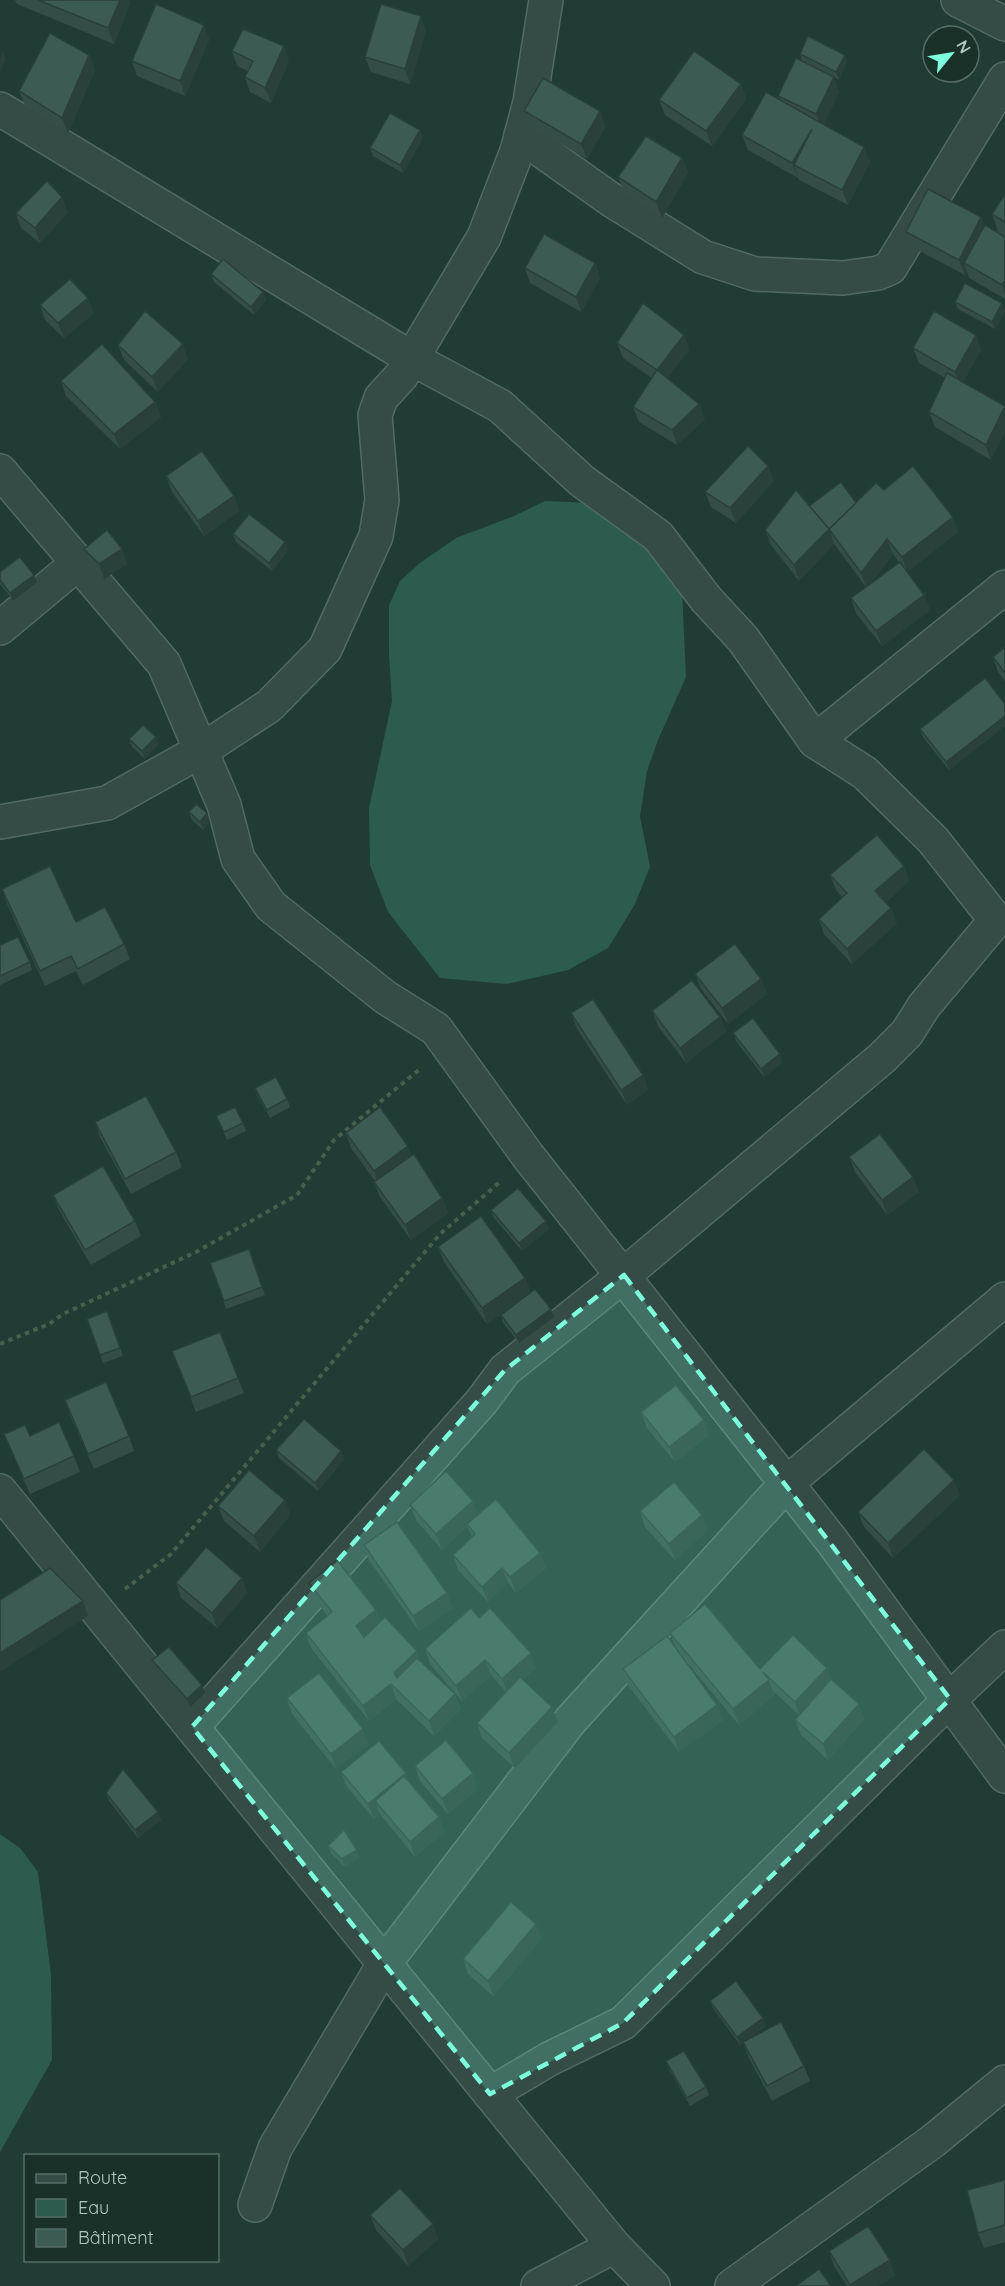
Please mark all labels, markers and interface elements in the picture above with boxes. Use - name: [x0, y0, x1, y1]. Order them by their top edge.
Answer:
- north arrow: [921, 24, 981, 84]
- text: N: [952, 36, 976, 57]
- legend: [24, 2154, 219, 2262]
- text: Route: [78, 2166, 127, 2189]
- text: Eau: [78, 2196, 109, 2219]
- text: Bâtiment: [78, 2226, 154, 2249]

